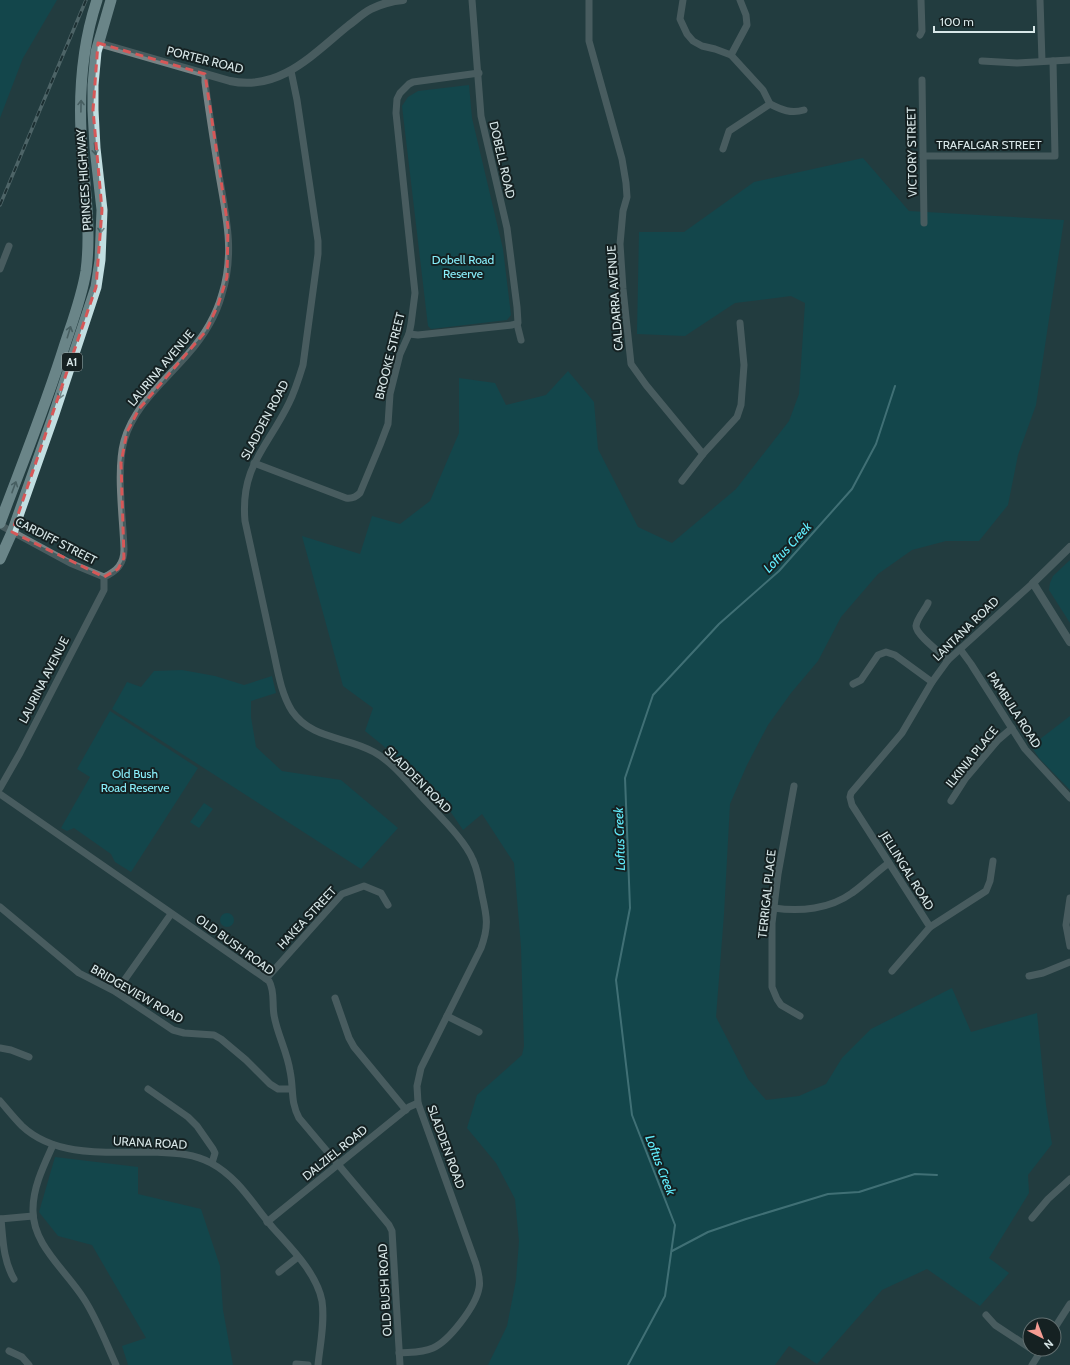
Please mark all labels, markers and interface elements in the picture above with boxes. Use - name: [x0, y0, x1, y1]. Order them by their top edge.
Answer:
- scale bar: [934, 8, 1034, 34]
- text: 100 m: [940, 14, 974, 29]
- street label: PORTER ROAD: [165, 43, 245, 76]
- one-way arrow: [77, 100, 85, 113]
- street label: VICTORY STREET: [903, 106, 920, 197]
- street label: DOBELL ROAD: [486, 120, 519, 200]
- street label: PRINCES HIGHWAY: [72, 129, 95, 231]
- street label: TRAFALGAR STREET: [936, 137, 1042, 152]
- one-way arrow: [92, 142, 99, 155]
- one-way arrow: [97, 220, 105, 233]
- street label: CALDARRA AVENUE: [603, 244, 626, 351]
- park label: Dobell Road Reserve: [432, 252, 494, 281]
- street label: BROOKE STREET: [371, 310, 408, 401]
- one-way arrow: [66, 325, 73, 338]
- street label: LAURINA AVENUE: [124, 326, 197, 409]
- road number: A1: [62, 353, 82, 371]
- street label: SLADDEN ROAD: [237, 377, 292, 462]
- one-way arrow: [57, 386, 65, 398]
- one-way arrow: [10, 481, 18, 493]
- street label: CARDIFF STREET: [13, 514, 100, 568]
- water label: Loftus Creek: [760, 518, 815, 576]
- street label: LANTANA ROAD: [930, 593, 1002, 664]
- street label: LAURINA AVENUE: [15, 634, 72, 726]
- street label: PAMBULA ROAD: [984, 669, 1045, 751]
- street label: ILKINIA PLACE: [942, 723, 1001, 790]
- street label: SLADDEN ROAD: [382, 743, 455, 816]
- park label: Old Bush Road Reserve: [101, 766, 169, 795]
- water label: Loftus Creek: [610, 807, 628, 871]
- street label: JELLINGAL ROAD: [877, 828, 938, 913]
- street label: TERRIGAL PLACE: [754, 849, 779, 939]
- street label: HAKEA STREET: [274, 883, 340, 952]
- street label: OLD BUSH ROAD: [193, 911, 278, 978]
- street label: BRIDGEVIEW ROAD: [88, 961, 186, 1026]
- street label: SLADDEN ROAD: [424, 1103, 469, 1191]
- street label: DALZIEL ROAD: [299, 1122, 370, 1183]
- street label: URANA ROAD: [113, 1133, 188, 1152]
- water label: Loftus Creek: [642, 1133, 680, 1198]
- street label: OLD BUSH ROAD: [375, 1243, 394, 1337]
- north arrow: [1022, 1317, 1062, 1357]
- text: N: [1041, 1337, 1056, 1352]

